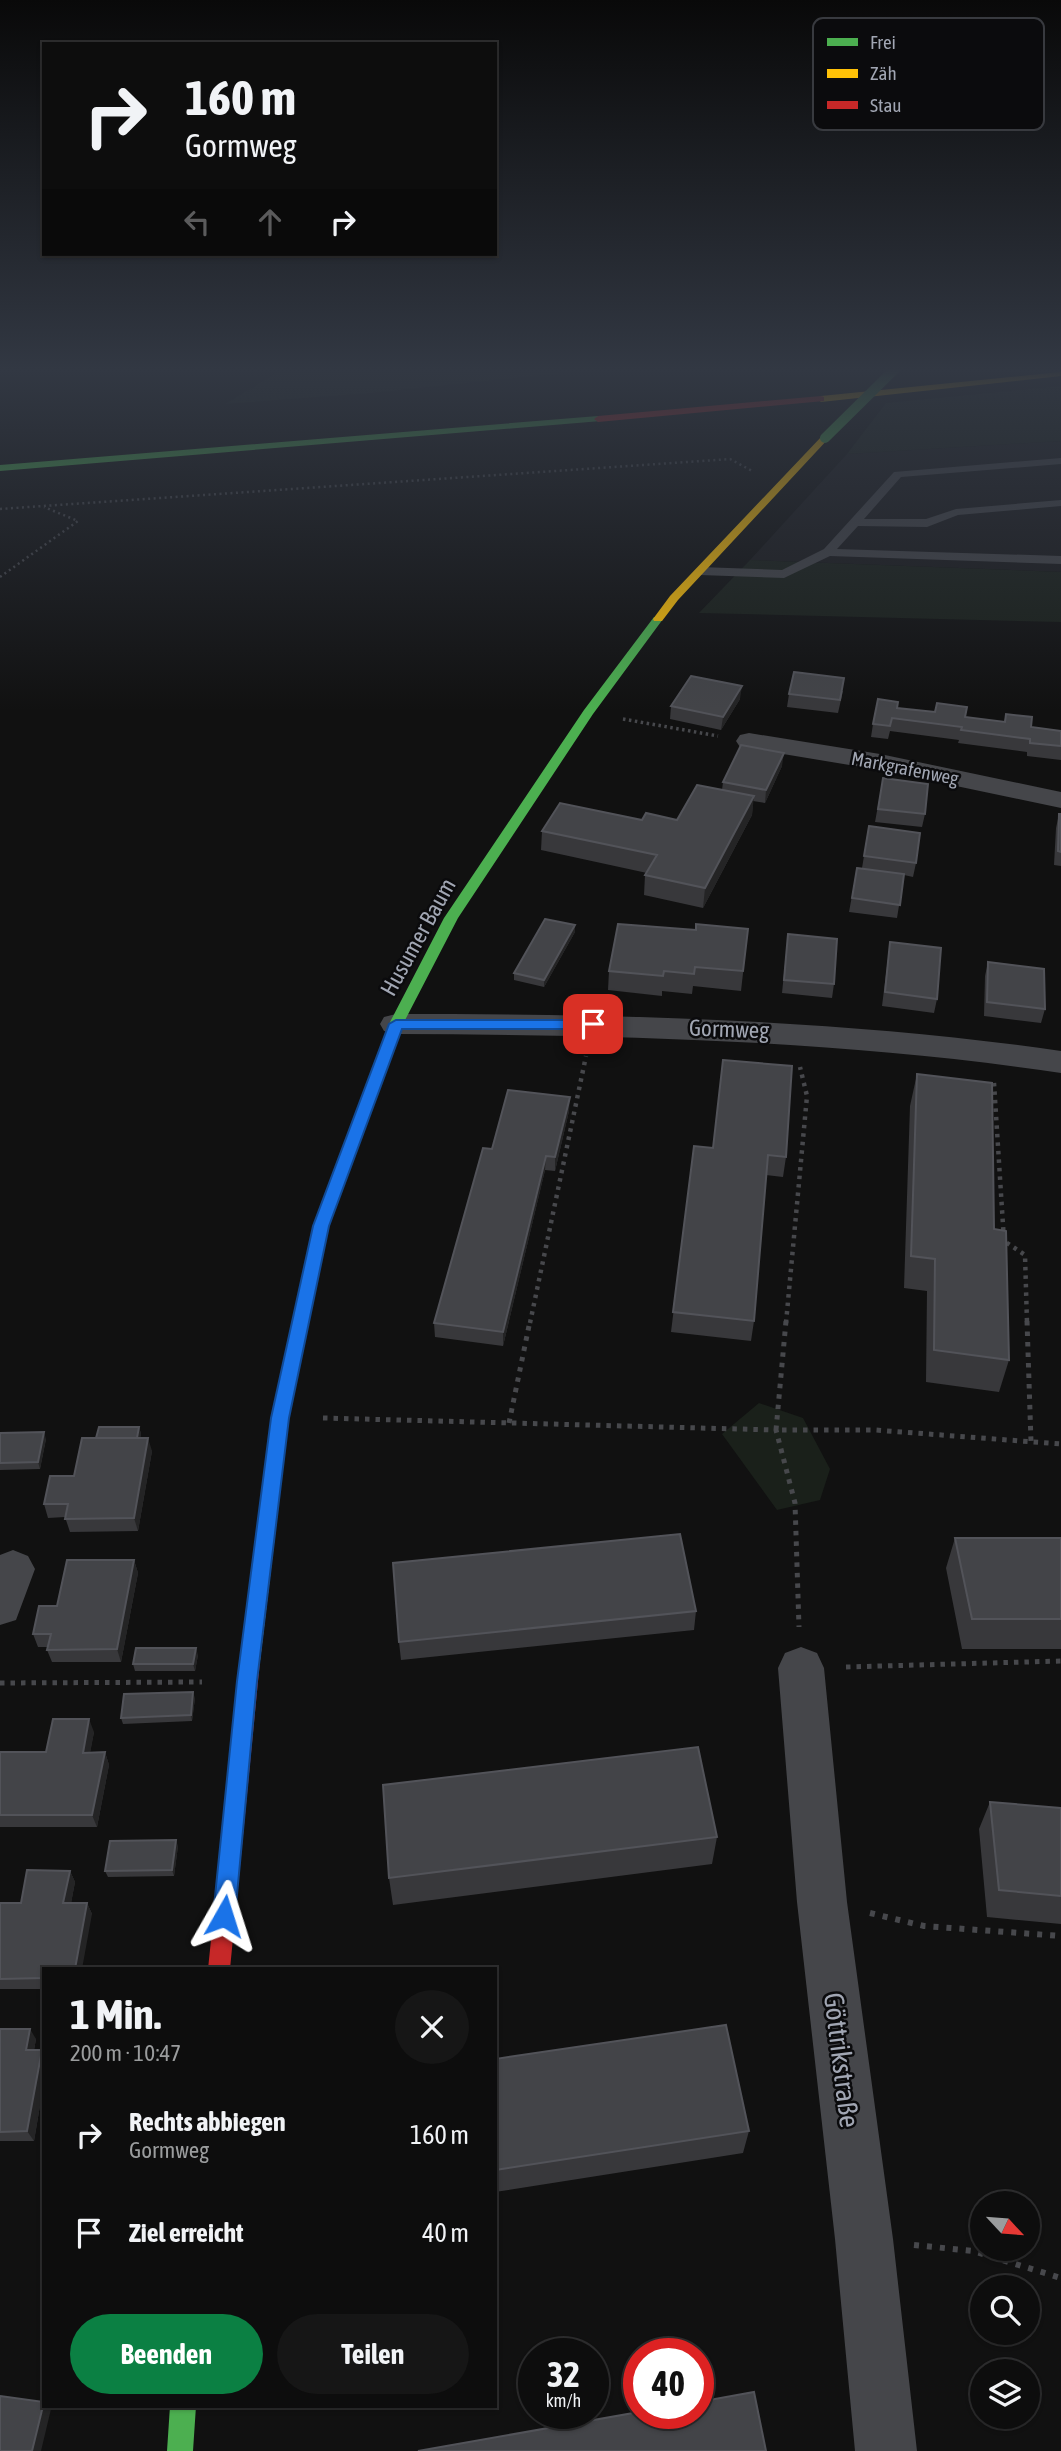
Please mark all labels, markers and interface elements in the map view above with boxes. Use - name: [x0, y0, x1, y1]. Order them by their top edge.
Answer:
- legend: [813, 18, 1044, 130]
- text: Frei: [870, 31, 896, 53]
- text: Zäh: [870, 62, 897, 84]
- text: 160 m: [185, 69, 296, 125]
- icon: right: [70, 70, 161, 161]
- text: Stau: [870, 94, 901, 116]
- text: Gormweg: [185, 127, 297, 164]
- icon: left: [178, 203, 216, 241]
- icon: ahead: [251, 203, 289, 241]
- icon: right: [324, 203, 362, 241]
- street label: Markgrafenweg: [850, 747, 961, 789]
- street label: Husumer Baum: [375, 874, 461, 1000]
- pin: [563, 994, 623, 1054]
- icon: arrive: [574, 1005, 612, 1043]
- street label: Gormweg: [688, 1015, 770, 1043]
- position arrow: [187, 1879, 261, 1953]
- text: 1 Min.: [70, 1990, 161, 2038]
- button: close: [395, 1990, 469, 2064]
- street label: Göttrikstraße: [818, 1991, 866, 2129]
- text: 200 m · 10:47: [70, 2040, 181, 2066]
- text: Rechts abbiegen: [129, 2107, 286, 2137]
- icon: right: [70, 2116, 108, 2154]
- text: 160 m: [410, 2120, 469, 2150]
- text: Gormweg: [129, 2137, 209, 2163]
- north arrow: [970, 2191, 1040, 2261]
- map controls: [970, 2191, 1040, 2429]
- icon: arrive: [70, 2214, 108, 2252]
- text: Ziel erreicht: [129, 2218, 244, 2248]
- text: 40 m: [422, 2218, 469, 2248]
- button: search: [970, 2275, 1040, 2345]
- button: Beenden: [70, 2314, 263, 2394]
- button: Teilen: [277, 2314, 469, 2394]
- speed limit sign: 40: [623, 2338, 714, 2429]
- text: 32: [547, 2354, 580, 2394]
- button: layers: [970, 2359, 1040, 2429]
- text: km/h: [546, 2390, 581, 2411]

